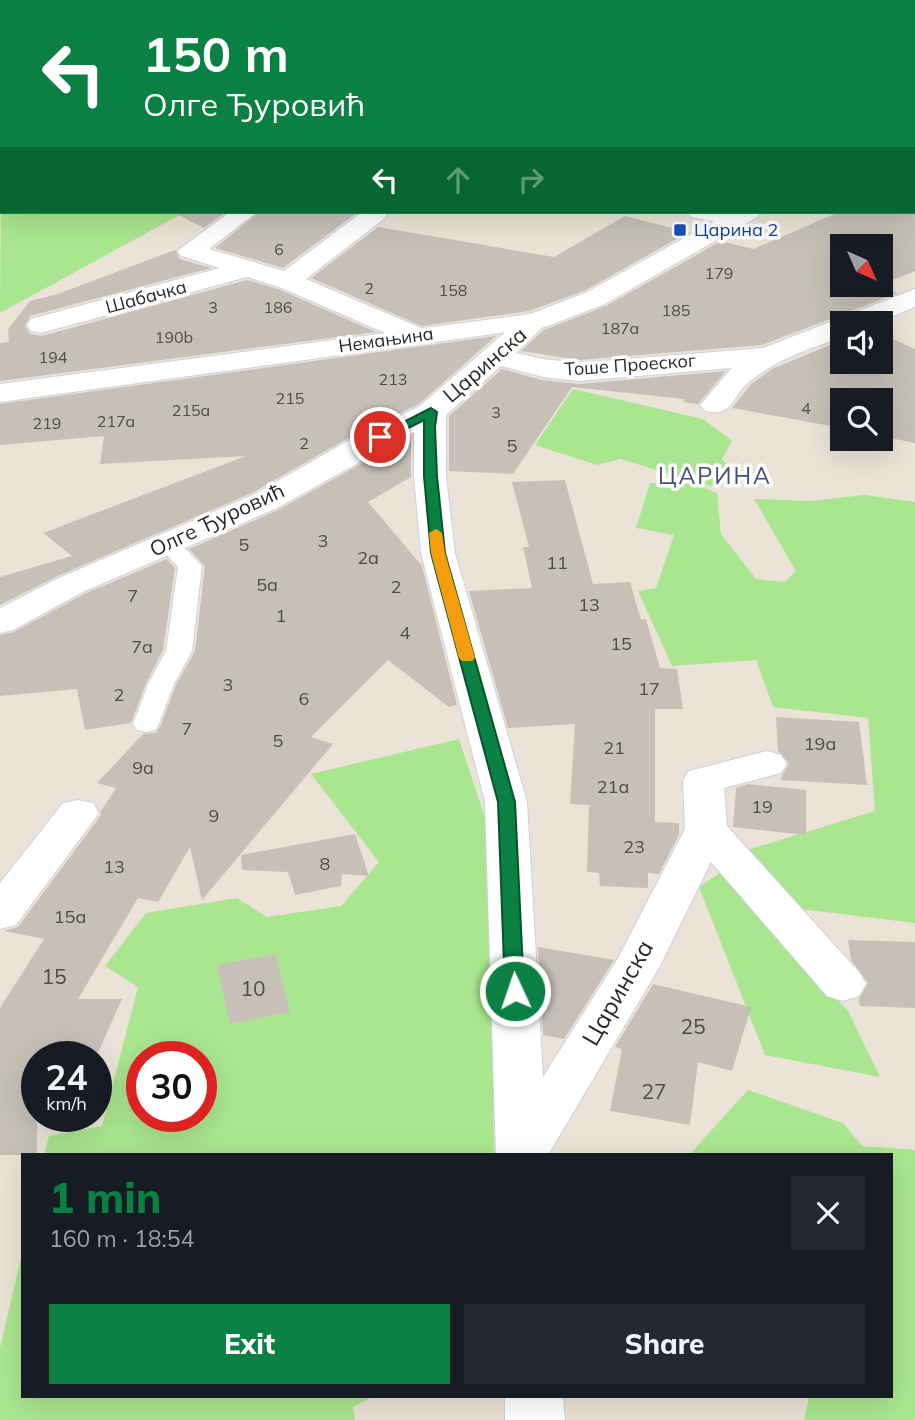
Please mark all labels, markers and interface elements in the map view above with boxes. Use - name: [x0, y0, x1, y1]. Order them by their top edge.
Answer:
- text: 150 m: [143, 23, 289, 84]
- icon: left: [28, 28, 119, 119]
- text: Олге Ђуровић: [143, 84, 365, 124]
- icon: left: [366, 161, 404, 199]
- icon: ahead: [439, 161, 477, 199]
- icon: right: [512, 161, 550, 199]
- place label: Царина 2: [694, 218, 778, 241]
- marker: Царина 2: [672, 222, 688, 238]
- north arrow: [830, 234, 892, 298]
- map controls: [830, 234, 893, 451]
- house number: 6: [274, 239, 284, 259]
- house number: 179: [705, 263, 733, 283]
- street label: Шабачка: [103, 275, 189, 318]
- house number: 2: [364, 278, 374, 298]
- house number: 158: [439, 280, 467, 300]
- house number: 3: [208, 297, 218, 317]
- house number: 186: [264, 297, 292, 317]
- house number: 185: [662, 300, 690, 320]
- button: sound: [830, 311, 893, 374]
- house number: 187a: [601, 318, 639, 338]
- street label: Немањина: [337, 321, 435, 358]
- street label: Царинска: [437, 321, 531, 408]
- house number: 190b: [155, 327, 193, 347]
- house number: 194: [39, 347, 68, 367]
- street label: Тоше Проеског: [563, 348, 696, 381]
- house number: 213: [379, 369, 407, 389]
- house number: 215: [276, 388, 304, 408]
- button: search: [830, 388, 893, 451]
- house number: 4: [801, 398, 811, 418]
- house number: 215a: [172, 400, 210, 420]
- house number: 3: [491, 402, 501, 422]
- pin: [350, 407, 410, 467]
- house number: 217a: [97, 411, 135, 431]
- house number: 219: [33, 413, 61, 433]
- icon: arrive: [361, 418, 399, 456]
- house number: 2: [299, 433, 309, 453]
- house number: 5: [507, 434, 518, 457]
- district label: ЦАРИНА: [658, 461, 772, 490]
- street label: Олге Ђуровић: [145, 476, 288, 562]
- house number: 3: [318, 529, 328, 552]
- house number: 5: [239, 533, 250, 556]
- house number: 2a: [357, 546, 379, 569]
- house number: 11: [546, 551, 568, 574]
- house number: 5a: [256, 573, 278, 596]
- house number: 2: [391, 575, 401, 598]
- house number: 7: [128, 584, 138, 607]
- house number: 13: [578, 593, 600, 616]
- house number: 1: [276, 604, 286, 627]
- house number: 4: [400, 621, 411, 644]
- house number: 15: [610, 632, 632, 655]
- house number: 7a: [131, 635, 153, 658]
- house number: 3: [223, 673, 233, 696]
- house number: 17: [638, 677, 660, 700]
- house number: 2: [114, 683, 124, 706]
- house number: 6: [299, 687, 309, 710]
- house number: 7: [182, 717, 192, 740]
- house number: 5: [273, 729, 284, 752]
- house number: 19a: [804, 732, 836, 755]
- house number: 21: [603, 736, 625, 759]
- house number: 9a: [132, 756, 154, 779]
- house number: 21a: [597, 775, 629, 798]
- house number: 19: [751, 795, 773, 818]
- house number: 9: [209, 804, 219, 827]
- house number: 23: [623, 835, 645, 858]
- house number: 8: [320, 852, 330, 875]
- house number: 13: [103, 855, 125, 878]
- house number: 15a: [54, 905, 86, 928]
- street label: Царинска: [575, 934, 659, 1051]
- position arrow: [478, 954, 552, 1028]
- house number: 15: [41, 963, 67, 989]
- house number: 10: [240, 975, 266, 1001]
- house number: 25: [680, 1013, 706, 1039]
- speed limit sign: 30: [126, 1041, 217, 1132]
- text: 24: [45, 1055, 88, 1099]
- house number: 27: [641, 1078, 667, 1104]
- text: km/h: [46, 1092, 87, 1115]
- text: 1 min: [49, 1171, 162, 1224]
- button: close: [791, 1176, 865, 1250]
- text: 160 m · 18:54: [49, 1224, 194, 1253]
- button: Exit: [49, 1304, 450, 1384]
- button: Share: [464, 1304, 865, 1384]

